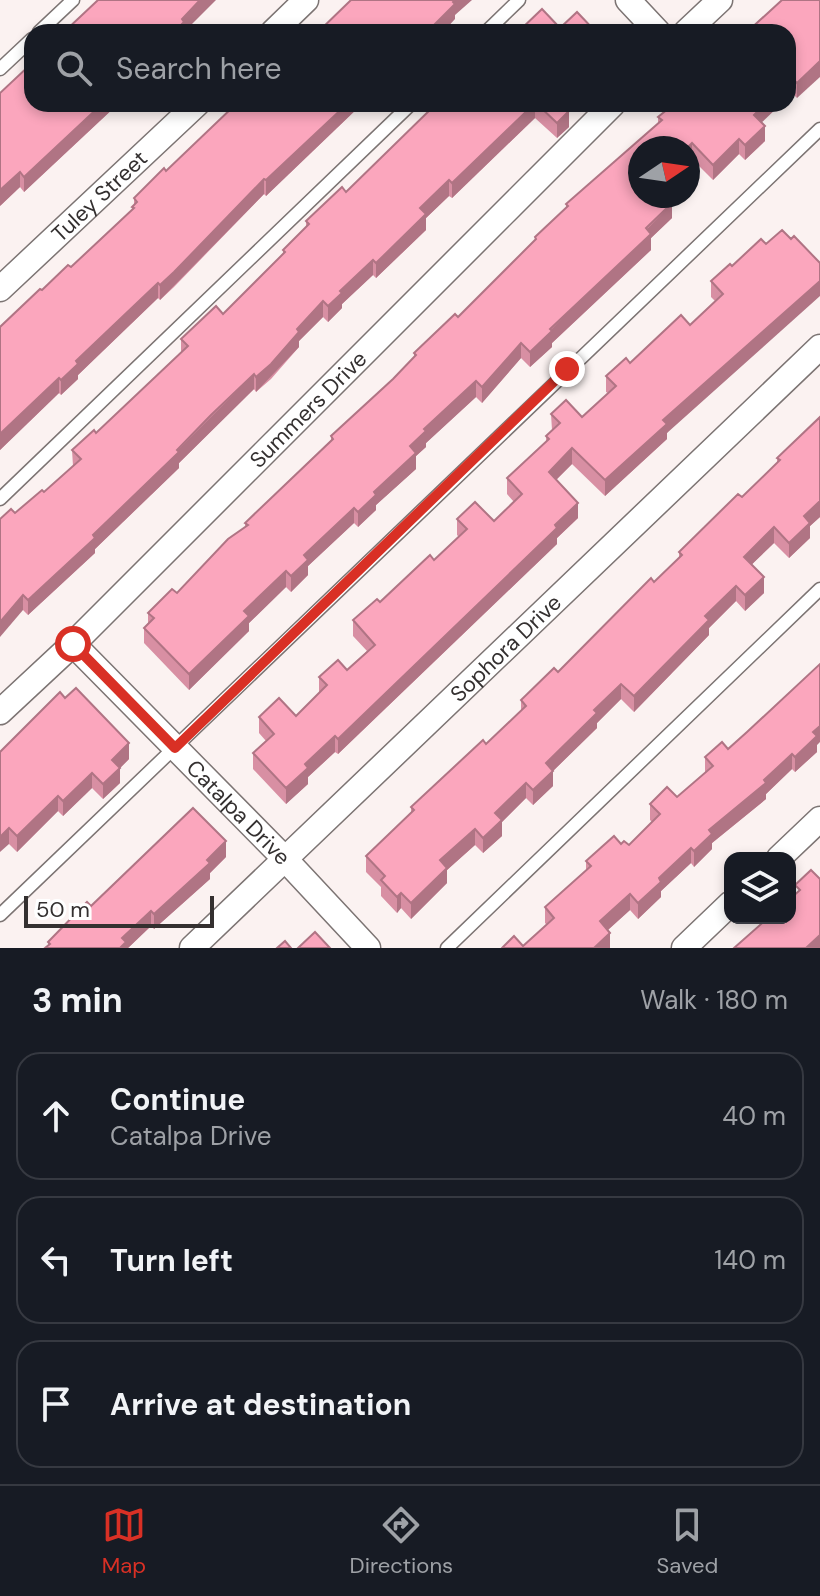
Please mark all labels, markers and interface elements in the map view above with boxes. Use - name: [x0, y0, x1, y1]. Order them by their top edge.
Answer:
- search box: [24, 24, 796, 112]
- icon: search: [52, 46, 96, 90]
- text: Search here: [116, 49, 282, 88]
- north arrow: [628, 136, 700, 208]
- street label: Tuley Street: [45, 144, 154, 248]
- street label: Summers Drive: [243, 345, 373, 474]
- route end: [549, 351, 585, 387]
- street label: Sophora Drive: [444, 588, 568, 708]
- route start: [55, 626, 91, 662]
- street label: Catalpa Drive: [180, 754, 297, 871]
- map controls: [724, 852, 796, 924]
- button: layers: [724, 852, 796, 924]
- scale bar: [24, 892, 214, 928]
- text: 50 m: [36, 895, 90, 924]
- text: 3 min: [32, 978, 123, 1023]
- text: Walk · 180 m: [640, 983, 788, 1017]
- text: Continue: [110, 1080, 245, 1119]
- icon: ahead: [34, 1094, 78, 1138]
- text: 40 m: [722, 1099, 786, 1133]
- text: Catalpa Drive: [110, 1119, 271, 1153]
- icon: left: [34, 1238, 78, 1282]
- text: Turn left: [110, 1241, 233, 1280]
- text: 140 m: [714, 1243, 786, 1277]
- icon: arrive: [34, 1382, 78, 1426]
- text: Arrive at destination: [110, 1385, 411, 1424]
- tab: Map: [102, 1503, 146, 1580]
- tab: Directions: [350, 1503, 453, 1580]
- tab: Saved: [657, 1503, 718, 1580]

